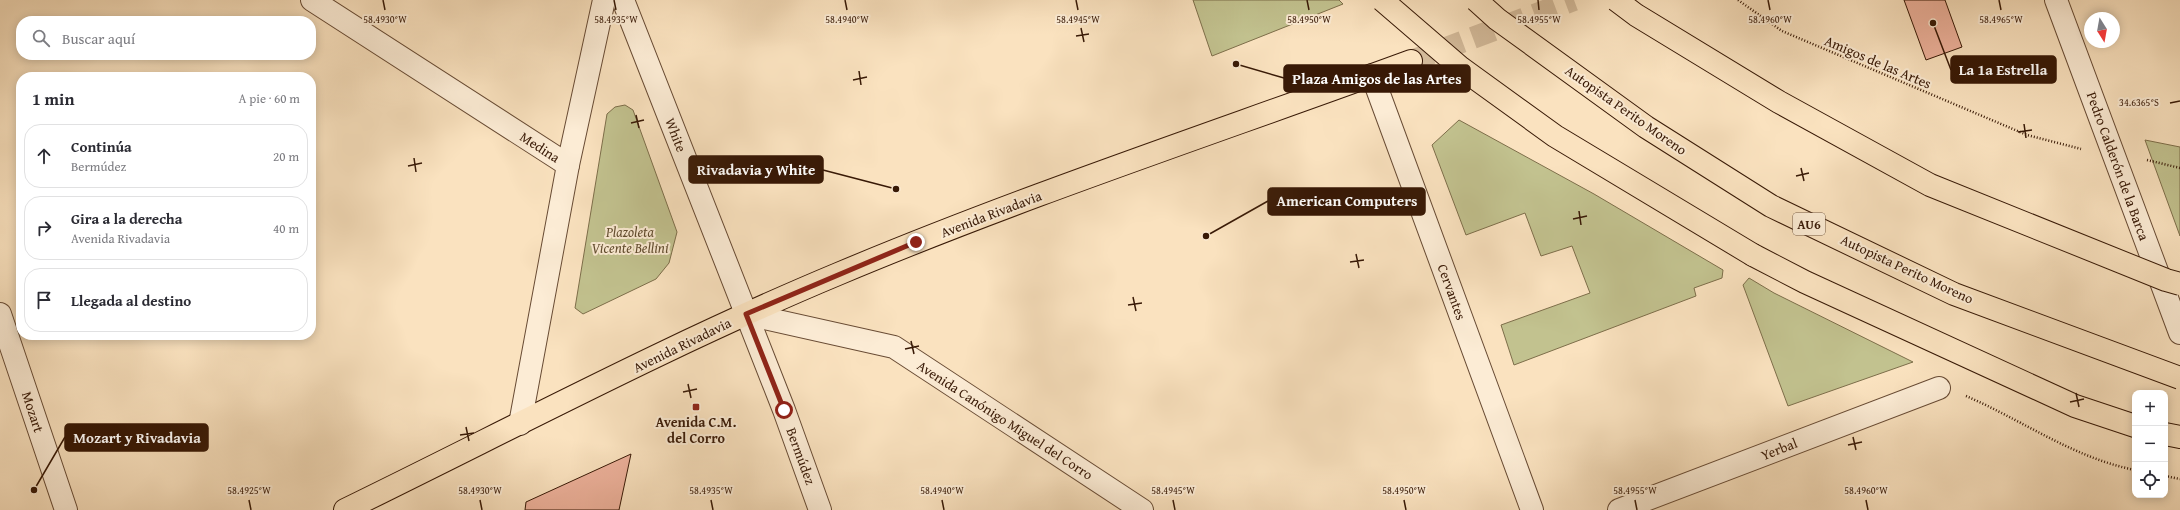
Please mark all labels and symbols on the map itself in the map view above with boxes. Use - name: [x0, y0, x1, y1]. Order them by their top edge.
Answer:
- text: 58.4930°W: [363, 12, 407, 27]
- text: 58.4935°W: [594, 12, 638, 27]
- text: 58.4940°W: [825, 12, 869, 27]
- text: 58.4945°W: [1056, 12, 1100, 27]
- text: 58.4950°W: [1287, 12, 1331, 27]
- text: 58.4955°W: [1517, 12, 1561, 27]
- text: 58.4960°W: [1748, 12, 1792, 27]
- text: 58.4965°W: [1979, 12, 2023, 27]
- north arrow: [2084, 12, 2120, 48]
- street label: Amigos de las Artes: [1822, 30, 1934, 94]
- callout: La 1a Estrella: [1951, 56, 2056, 83]
- text: La 1a Estrella: [1959, 59, 2048, 80]
- street label: Autopista Perito Moreno: [1561, 60, 1691, 160]
- callout: Plaza Amigos de las Artes: [1284, 65, 1470, 92]
- text: Plaza Amigos de las Artes: [1292, 68, 1462, 89]
- street label: Pedro Calderón de la Barca: [2082, 89, 2154, 244]
- text: 34.6365°S: [2119, 95, 2159, 110]
- street label: White: [660, 115, 692, 155]
- street label: Medina: [516, 127, 564, 168]
- callout: Rivadavia y White: [689, 156, 823, 183]
- text: Rivadavia y White: [697, 159, 815, 180]
- street label: Avenida Rivadavia: [938, 185, 1045, 242]
- callout: American Computers: [1268, 188, 1425, 215]
- text: American Computers: [1277, 190, 1417, 211]
- road number: AU6: [1793, 213, 1825, 235]
- park label: Plazoleta Vicente Bellini: [591, 222, 669, 258]
- street label: Autopista Perito Moreno: [1837, 229, 1977, 309]
- route end: [907, 233, 925, 251]
- street label: Cervantes: [1433, 261, 1471, 323]
- street label: Avenida Rivadavia: [630, 312, 735, 377]
- street label: Avenida Canónigo Miguel del Corro: [913, 356, 1097, 484]
- street label: Mozart: [17, 389, 49, 435]
- route start: [775, 401, 793, 419]
- marker: Avenida C.M. del Corro: [691, 402, 701, 412]
- place label: Avenida C.M. del Corro: [656, 412, 736, 448]
- callout: Mozart y Rivadavia: [65, 424, 208, 451]
- street label: Bermúdez: [781, 425, 821, 487]
- text: Mozart y Rivadavia: [73, 427, 201, 448]
- street label: Yerbal: [1758, 433, 1800, 465]
- text: 58.4925°W: [227, 483, 271, 498]
- text: 58.4930°W: [458, 483, 502, 498]
- text: 58.4935°W: [689, 483, 733, 498]
- text: 58.4940°W: [920, 483, 964, 498]
- text: 58.4945°W: [1151, 483, 1195, 498]
- text: 58.4950°W: [1382, 483, 1426, 498]
- text: 58.4955°W: [1613, 483, 1657, 498]
- text: 58.4960°W: [1844, 483, 1888, 498]

